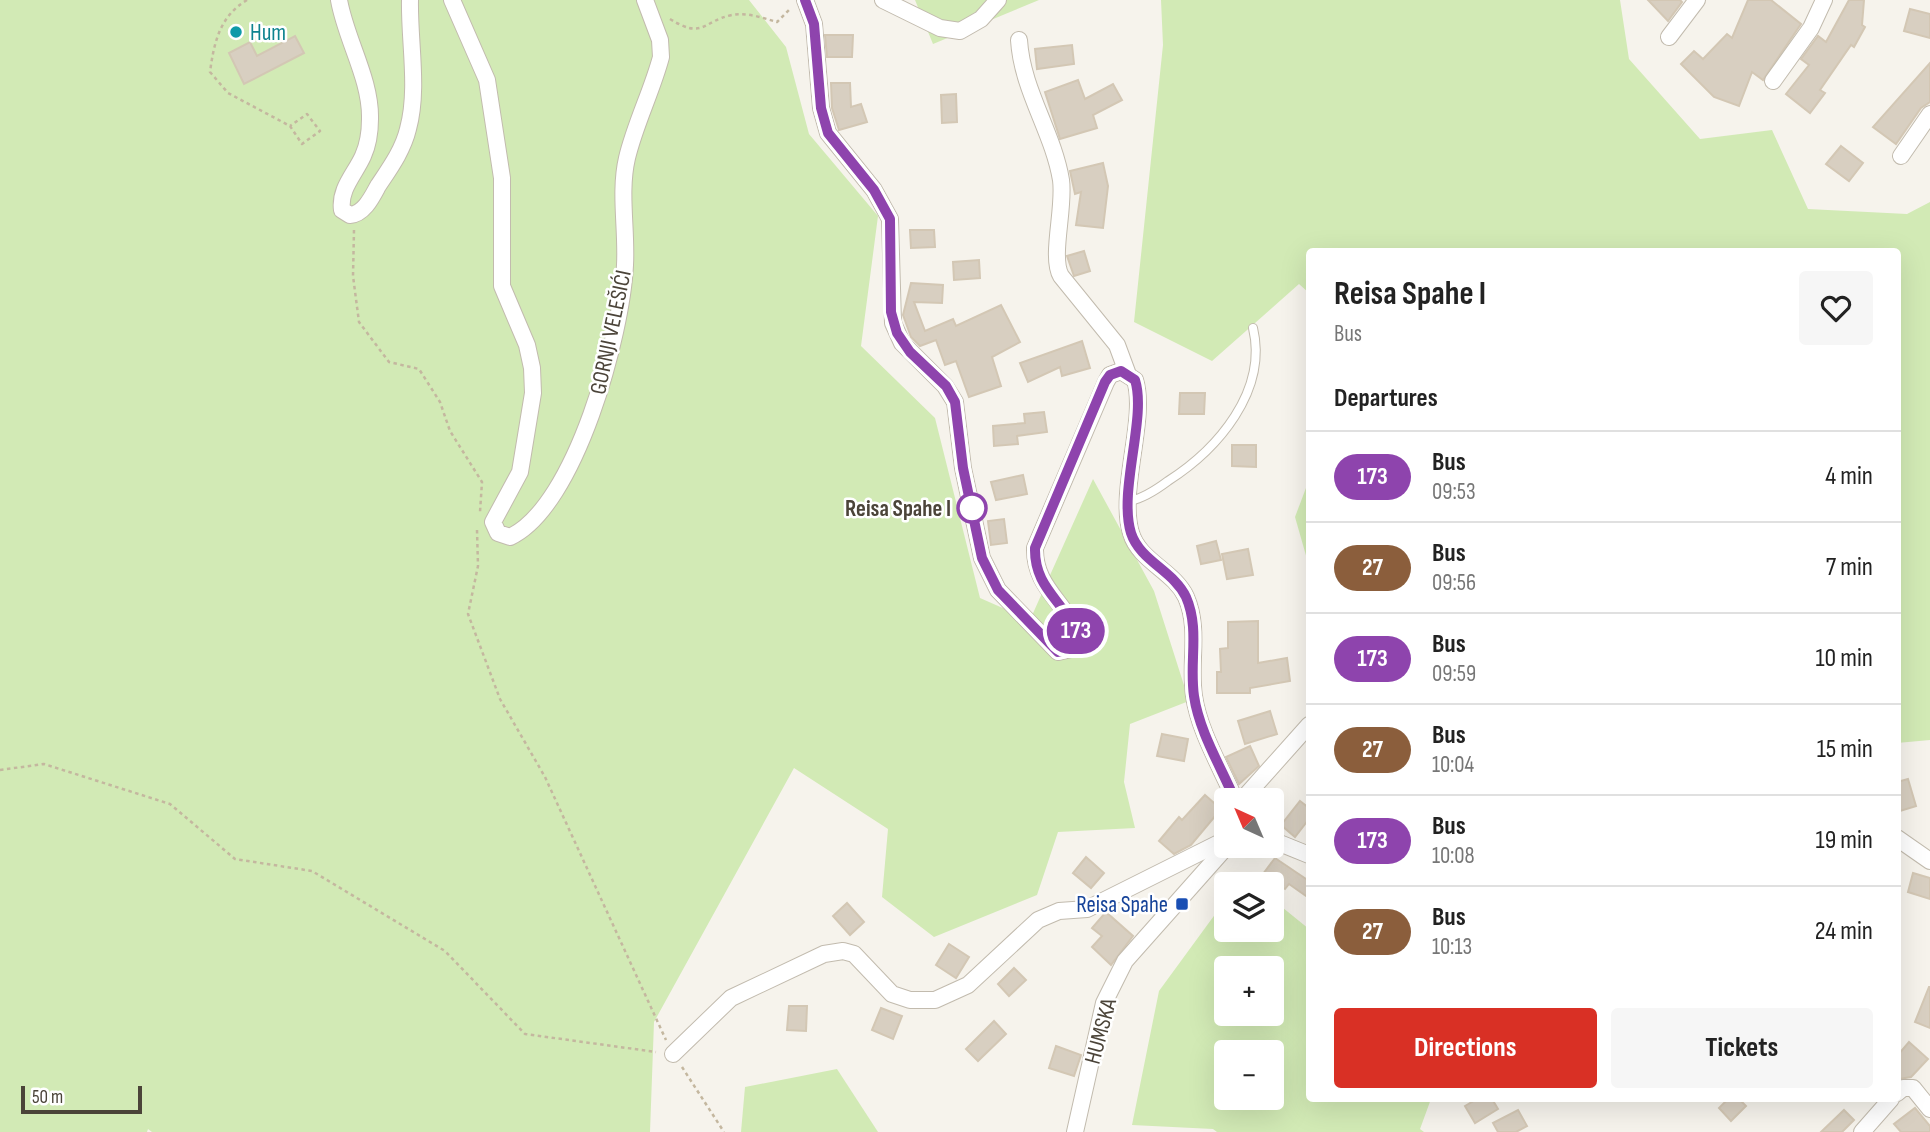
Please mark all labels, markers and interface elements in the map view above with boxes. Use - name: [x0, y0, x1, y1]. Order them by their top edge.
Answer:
- place label: Hum: [250, 19, 286, 47]
- marker: Hum: [228, 24, 244, 40]
- street label: GORNJI VELEŠIĆI: [584, 268, 638, 397]
- button: heart: [1799, 271, 1873, 345]
- text: Reisa Spahe I: [1334, 274, 1486, 314]
- text: Bus: [1334, 320, 1362, 348]
- text: Departures: [1334, 383, 1438, 414]
- text: Bus: [1432, 447, 1466, 478]
- text: 4 min: [1825, 461, 1873, 492]
- text: 173: [1357, 462, 1388, 491]
- text: 09:53: [1432, 478, 1476, 506]
- marker: Reisa Spahe I: [957, 493, 987, 523]
- place label: Reisa Spahe I: [845, 495, 951, 523]
- text: Bus: [1432, 538, 1466, 569]
- text: 7 min: [1826, 552, 1873, 583]
- text: 27: [1362, 553, 1383, 582]
- text: 09:56: [1432, 569, 1476, 597]
- line badge: 173: [1036, 608, 1116, 654]
- text: 173: [1061, 616, 1091, 645]
- text: Bus: [1432, 629, 1466, 660]
- text: 10 min: [1816, 643, 1873, 674]
- text: 173: [1357, 644, 1388, 673]
- text: 09:59: [1432, 660, 1476, 688]
- text: Bus: [1432, 720, 1466, 751]
- text: 15 min: [1817, 734, 1873, 765]
- text: 27: [1362, 735, 1383, 764]
- text: 10:04: [1432, 751, 1474, 779]
- north arrow: [1214, 788, 1284, 858]
- map controls: [1214, 788, 1284, 1110]
- text: Bus: [1432, 811, 1466, 842]
- text: 19 min: [1816, 825, 1873, 856]
- text: 173: [1357, 826, 1388, 855]
- text: 10:08: [1432, 842, 1475, 870]
- button: layers: [1214, 872, 1284, 942]
- place label: Reisa Spahe: [1076, 891, 1168, 919]
- marker: Reisa Spahe: [1174, 896, 1190, 912]
- text: Bus: [1432, 902, 1466, 933]
- text: 24 min: [1815, 916, 1873, 947]
- text: 27: [1362, 917, 1383, 946]
- text: 10:13: [1432, 933, 1472, 961]
- button: +: [1214, 956, 1284, 1026]
- street label: HUMSKA: [1079, 995, 1123, 1067]
- button: Directions: [1334, 1008, 1597, 1088]
- button: Tickets: [1611, 1008, 1873, 1088]
- button: −: [1214, 1040, 1284, 1110]
- scale bar: [21, 1083, 142, 1115]
- text: 50 m: [32, 1086, 63, 1109]

